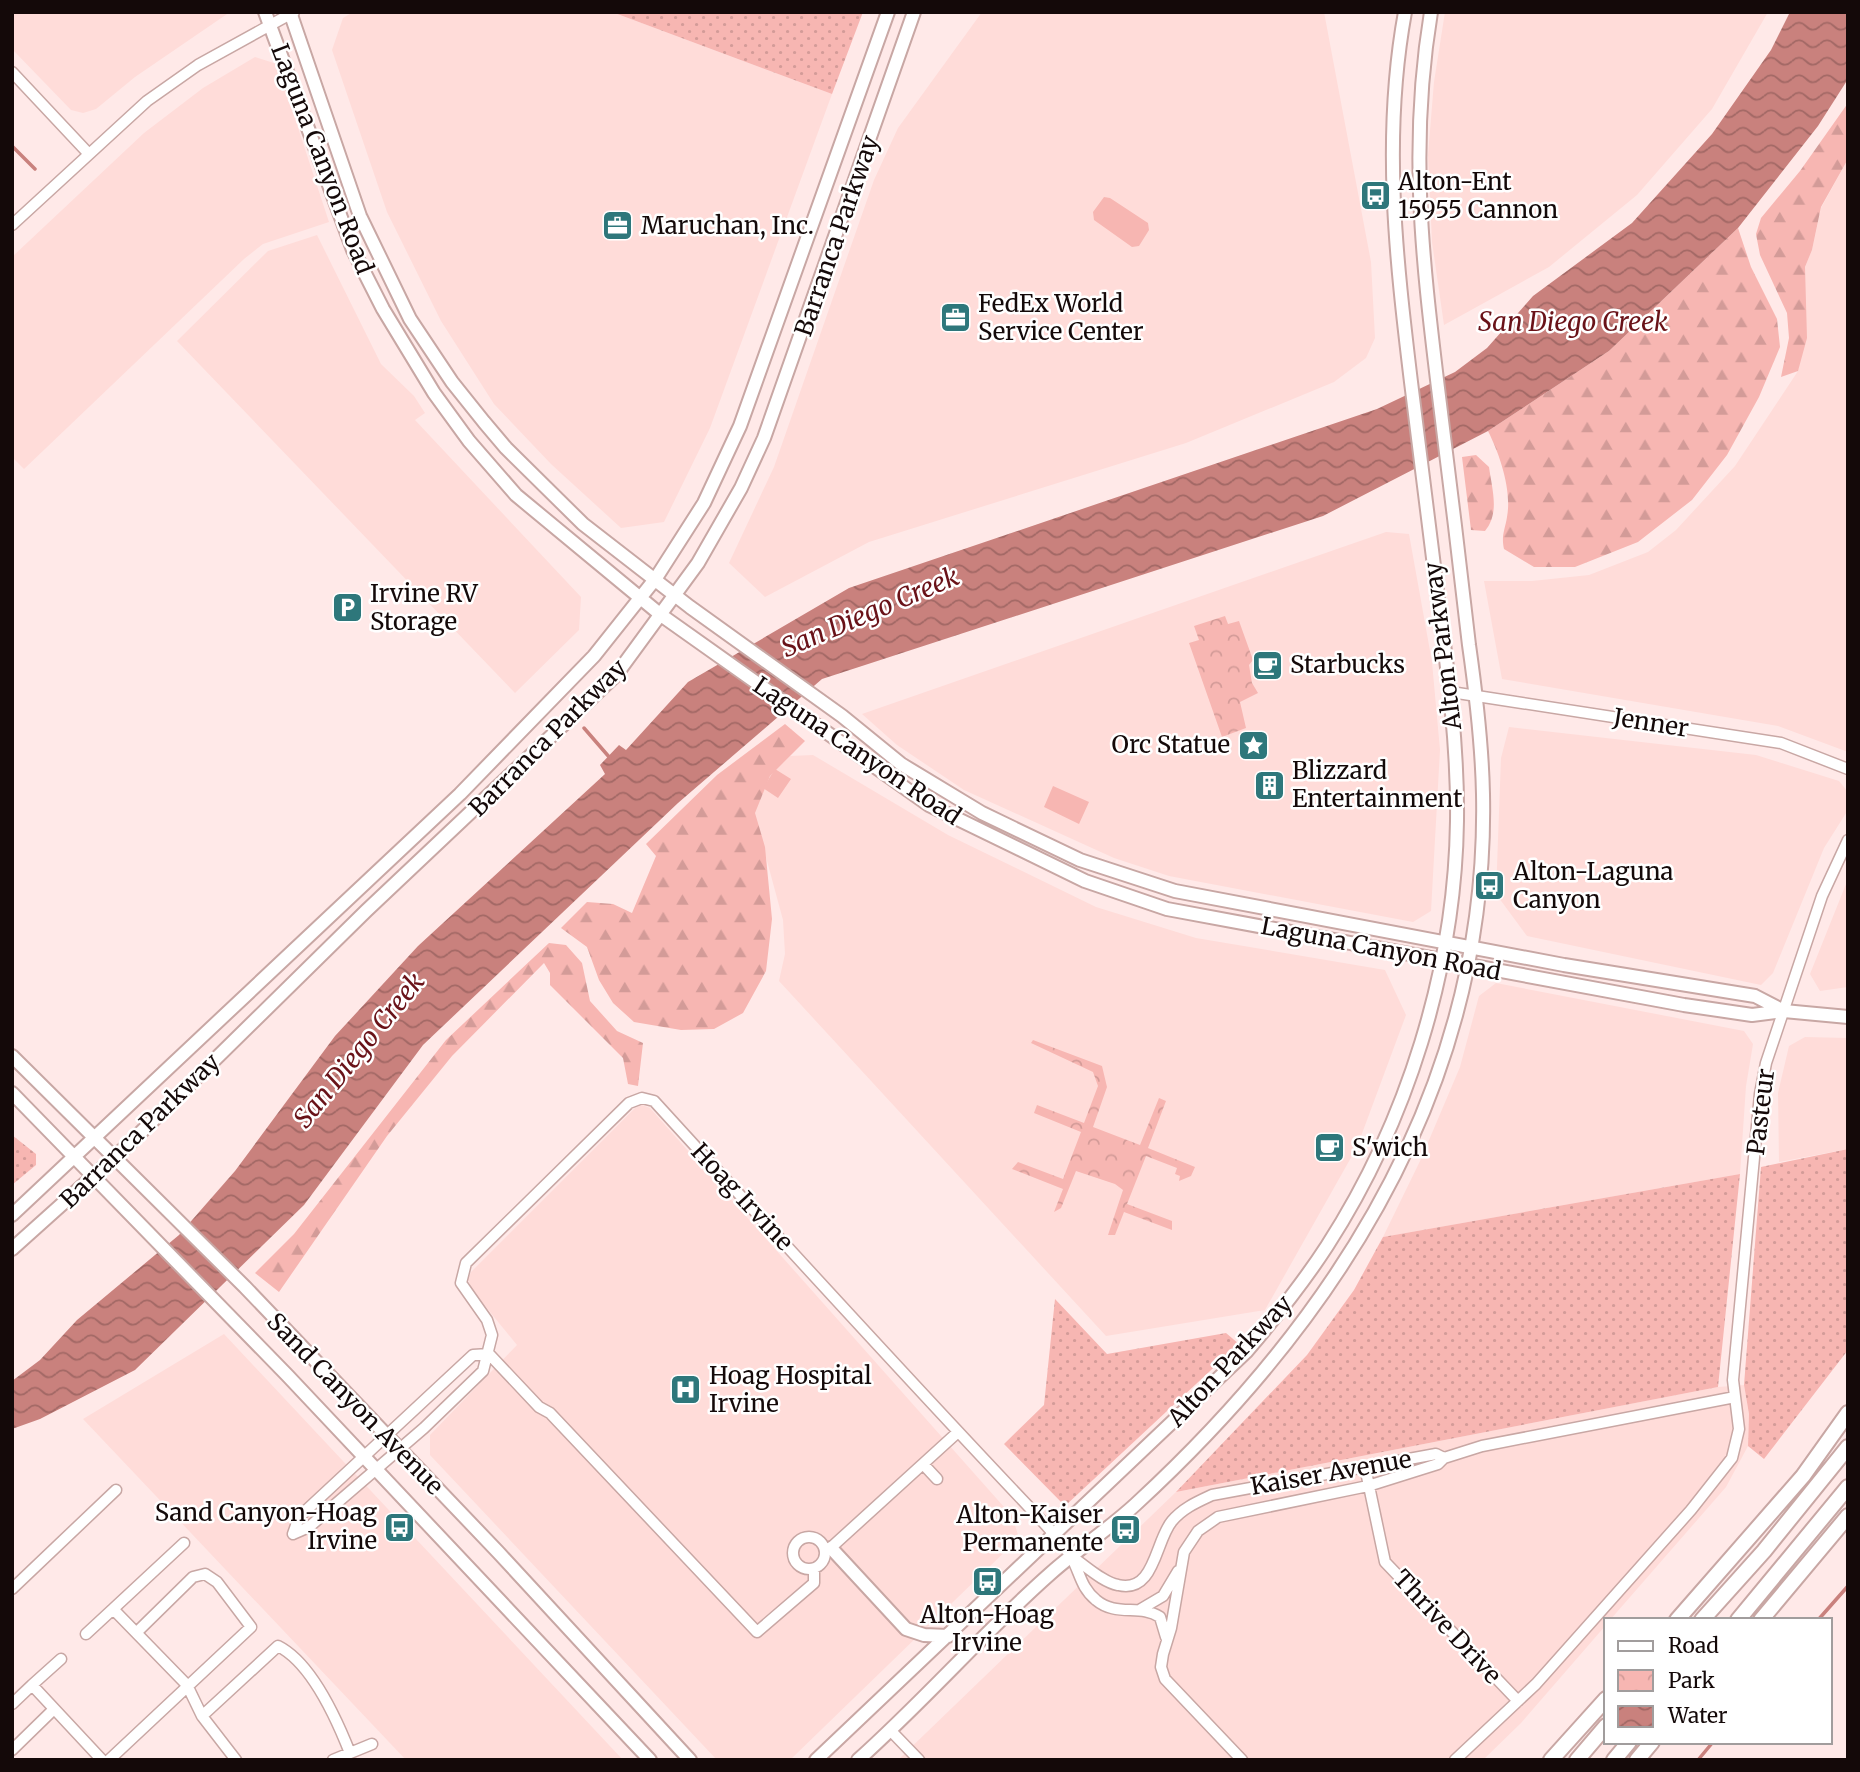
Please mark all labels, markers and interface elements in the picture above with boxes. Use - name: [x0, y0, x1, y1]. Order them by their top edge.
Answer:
- street label: Laguna Canyon Road: [264, 39, 381, 278]
- street label: Barranca Parkway: [788, 131, 885, 340]
- place label: Alton-Ent 15955 Cannon: [1397, 166, 1558, 225]
- bus stop icon: Alton-Ent 15955 Cannon: [1358, 179, 1392, 213]
- office icon: Maruchan, Inc.: [601, 209, 635, 243]
- place label: Maruchan, Inc.: [641, 210, 814, 241]
- place label: FedEx World Service Center: [978, 288, 1144, 347]
- office icon: FedEx World Service Center: [938, 301, 972, 335]
- water label: San Diego Creek: [1478, 305, 1668, 338]
- water label: San Diego Creek: [776, 559, 964, 664]
- street label: Alton Parkway: [1417, 560, 1468, 733]
- place label: Irvine RV Storage: [370, 578, 479, 637]
- parking icon: Irvine RV Storage: [330, 591, 364, 625]
- cafe icon: Starbucks: [1250, 648, 1284, 682]
- place label: Starbucks: [1290, 649, 1405, 680]
- street label: Barranca Parkway: [462, 652, 633, 823]
- street label: Laguna Canyon Road: [747, 669, 967, 832]
- street label: Jenner: [1610, 701, 1691, 744]
- place icon: Orc Statue: [1236, 728, 1270, 762]
- place label: Orc Statue: [1112, 729, 1230, 760]
- place label: Blizzard Entertainment: [1292, 755, 1463, 814]
- building icon: Blizzard Entertainment: [1252, 768, 1286, 802]
- place label: Alton-Laguna Canyon: [1512, 856, 1674, 915]
- bus stop icon: Alton-Laguna Canyon: [1473, 869, 1507, 903]
- street label: Laguna Canyon Road: [1258, 910, 1504, 987]
- water label: San Diego Creek: [286, 966, 431, 1134]
- street label: Barranca Parkway: [53, 1046, 226, 1215]
- street label: Pasteur: [1740, 1067, 1781, 1157]
- cafe icon: S'wich: [1312, 1131, 1346, 1165]
- place label: S'wich: [1352, 1132, 1428, 1163]
- street label: Hoag Irvine: [685, 1136, 800, 1257]
- street label: Alton Parkway: [1160, 1288, 1299, 1434]
- street label: Sand Canyon Avenue: [260, 1306, 450, 1501]
- place label: Hoag Hospital Irvine: [709, 1360, 872, 1419]
- hospital icon: Hoag Hospital Irvine: [669, 1373, 703, 1407]
- street label: Kaiser Avenue: [1248, 1443, 1414, 1502]
- place label: Sand Canyon-Hoag Irvine: [155, 1497, 377, 1556]
- place label: Alton-Kaiser Permanente: [955, 1499, 1103, 1558]
- bus stop icon: Sand Canyon-Hoag Irvine: [383, 1510, 417, 1544]
- bus stop icon: Alton-Kaiser Permanente: [1109, 1512, 1143, 1546]
- street label: Thrive Drive: [1387, 1563, 1508, 1690]
- bus stop icon: Alton-Hoag Irvine: [970, 1564, 1004, 1598]
- place label: Alton-Hoag Irvine: [919, 1599, 1055, 1658]
- legend: [1604, 1618, 1832, 1744]
- text: Road: [1668, 1632, 1719, 1659]
- text: Park: [1668, 1667, 1715, 1694]
- text: Water: [1667, 1702, 1727, 1729]

